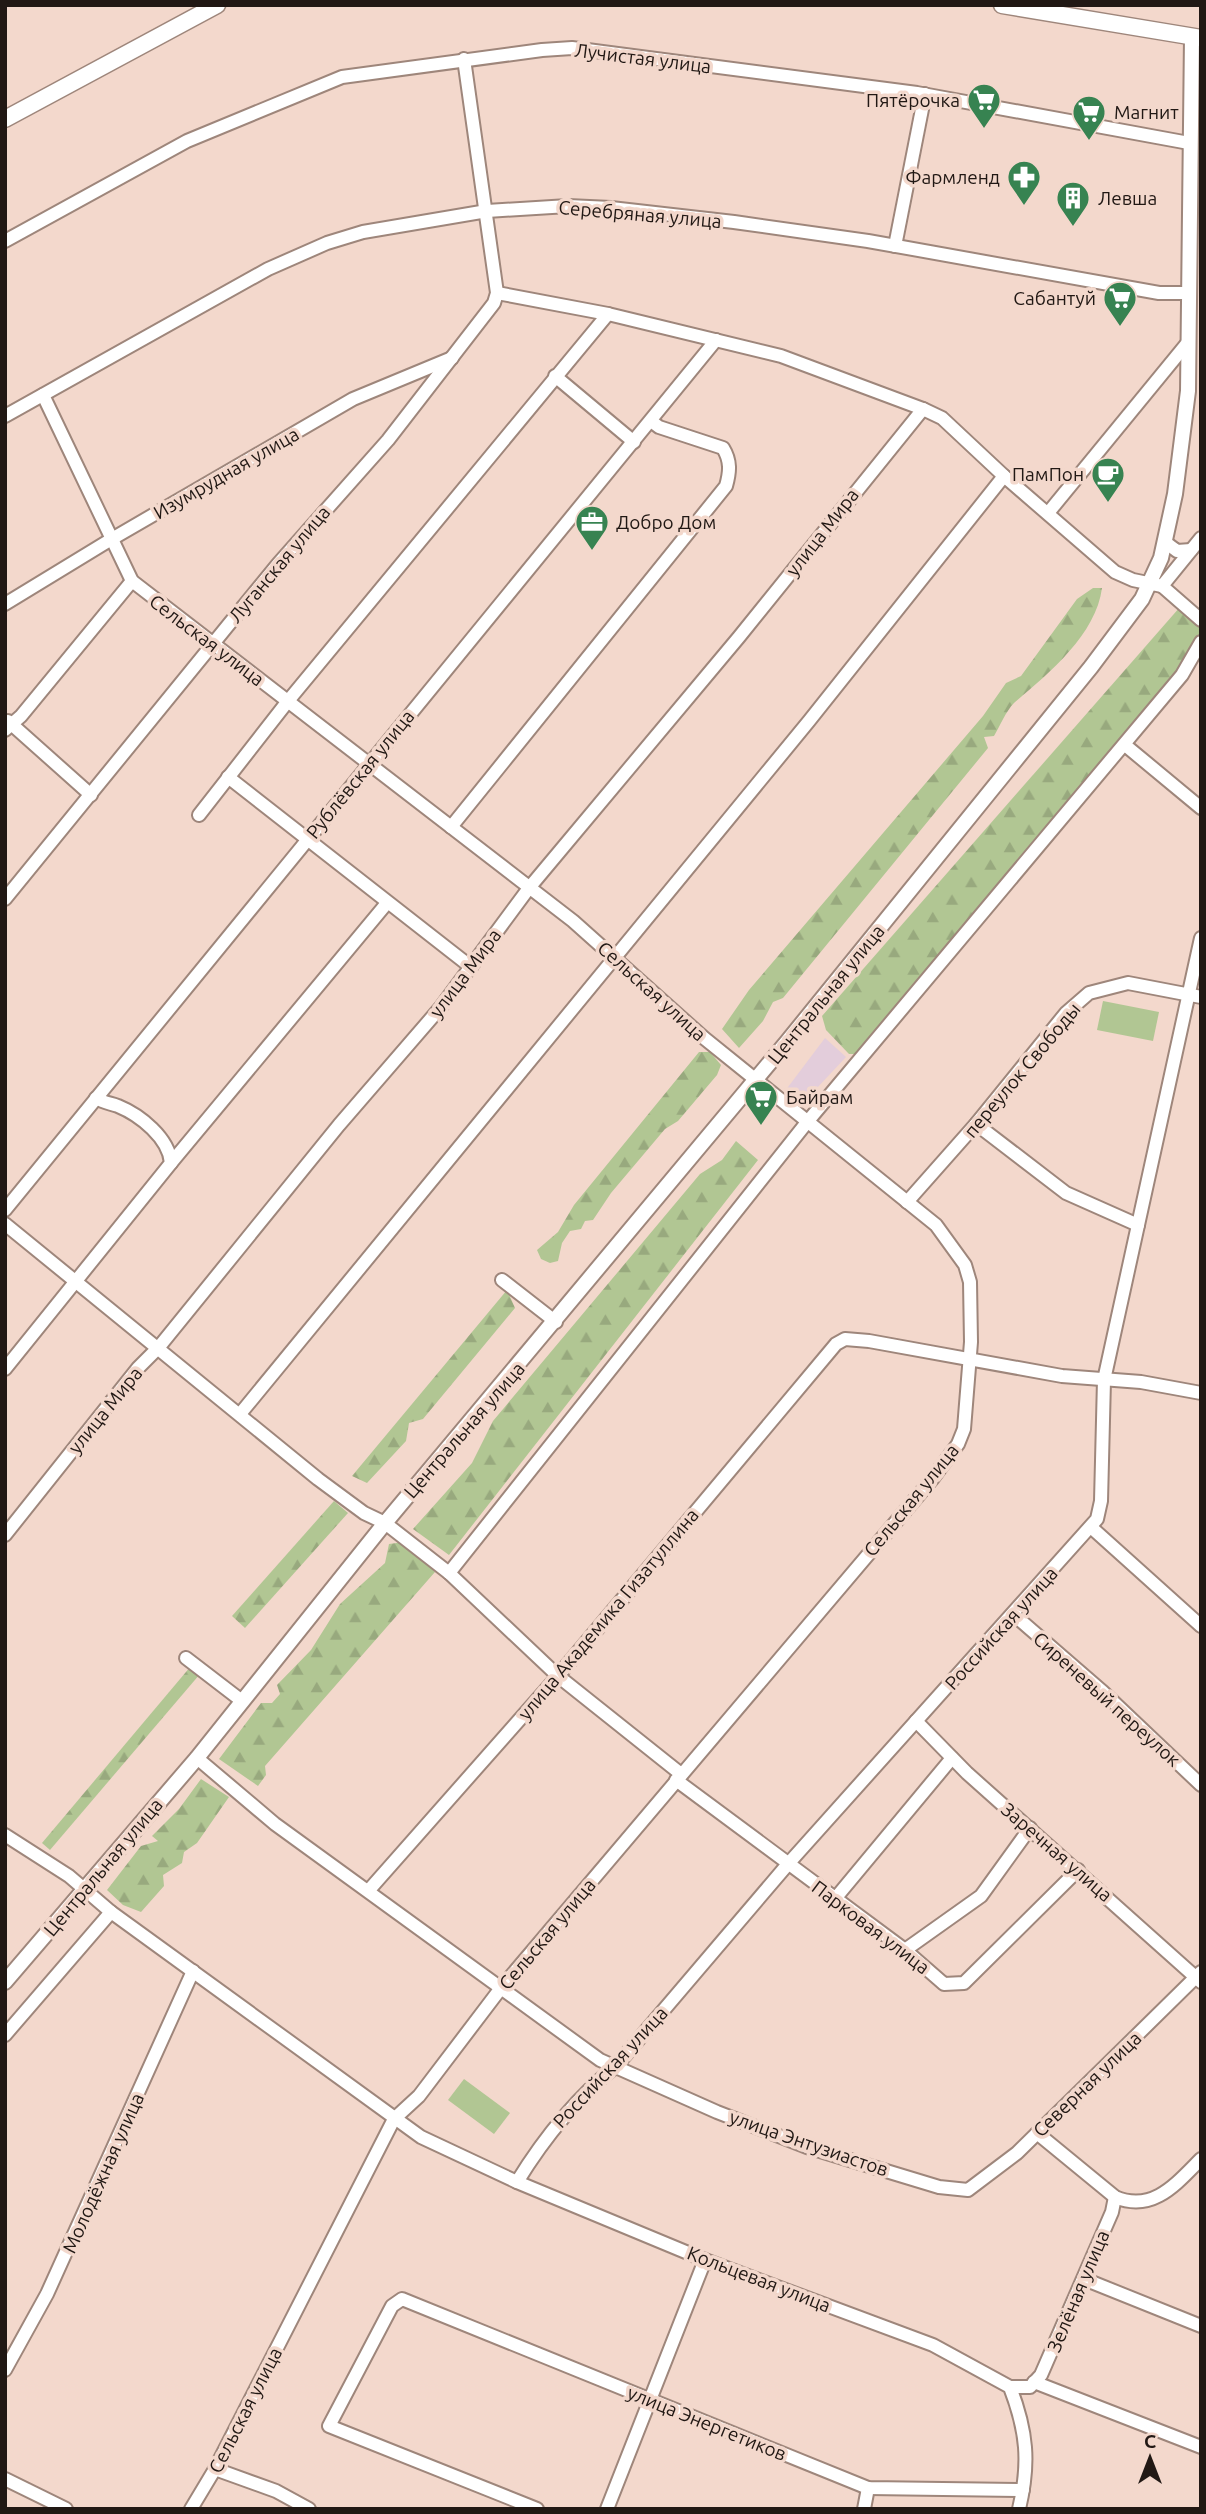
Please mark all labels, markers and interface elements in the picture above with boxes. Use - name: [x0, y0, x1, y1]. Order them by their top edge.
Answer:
- street label: Лучистая улица: [573, 39, 713, 77]
- supermarket icon: Пятёрочка: [965, 81, 1003, 130]
- place label: Пятёрочка: [866, 89, 960, 111]
- supermarket icon: Магнит: [1070, 93, 1108, 142]
- place label: Магнит: [1114, 101, 1179, 123]
- pharmacy icon: Фармленд: [1005, 158, 1043, 207]
- place label: Фармленд: [905, 166, 1000, 188]
- building icon: Левша: [1054, 179, 1092, 228]
- place label: Левша: [1098, 187, 1157, 209]
- street label: Серебряная улица: [558, 196, 722, 232]
- supermarket icon: Сабантуй: [1101, 279, 1139, 328]
- place label: Сабантуй: [1013, 287, 1096, 309]
- street label: Изумрудная улица: [149, 422, 303, 524]
- cafe icon: ПамПон: [1089, 455, 1127, 504]
- place label: ПамПон: [1012, 463, 1084, 485]
- street label: улица Мира: [781, 484, 863, 580]
- street label: Луганская улица: [224, 501, 334, 627]
- office icon: Добро Дом: [573, 503, 611, 552]
- place label: Добро Дом: [616, 511, 716, 533]
- street label: Сельская улица: [145, 590, 269, 690]
- street label: Рублёвская улица: [301, 705, 419, 843]
- street label: Центральная улица: [763, 920, 889, 1068]
- street label: улица Мира: [425, 924, 505, 1022]
- street label: Сельская улица: [593, 937, 711, 1045]
- street label: переулок Свободы: [959, 998, 1085, 1142]
- supermarket icon: Байрам: [742, 1078, 780, 1127]
- place label: Байрам: [786, 1086, 853, 1108]
- street label: Центральная улица: [399, 1358, 529, 1502]
- street label: улица Мира: [63, 1362, 147, 1458]
- street label: Сельская улица: [859, 1439, 963, 1561]
- street label: улица Академика Гизатуллина: [513, 1504, 703, 1724]
- street label: Российская улица: [940, 1562, 1062, 1694]
- street label: Сиреневый переулок: [1029, 1627, 1185, 1771]
- street label: Центральная улица: [39, 1794, 167, 1940]
- street label: Заречная улица: [997, 1798, 1117, 1906]
- street label: Сельская улица: [494, 1874, 600, 1994]
- street label: Парковая улица: [808, 1876, 934, 1978]
- street label: Российская улица: [548, 2002, 672, 2132]
- street label: Северная улица: [1028, 2027, 1146, 2141]
- street label: Молодёжная улица: [58, 2090, 148, 2256]
- street label: улица Энтузиастов: [727, 2106, 891, 2180]
- street label: Зелёная улица: [1042, 2227, 1114, 2355]
- street label: Кольцевая улица: [684, 2242, 834, 2316]
- street label: Сельская улица: [204, 2344, 286, 2476]
- street label: улица Энергетиков: [624, 2381, 790, 2465]
- north arrow: [1115, 2423, 1185, 2493]
- text: С: [1144, 2430, 1156, 2452]

